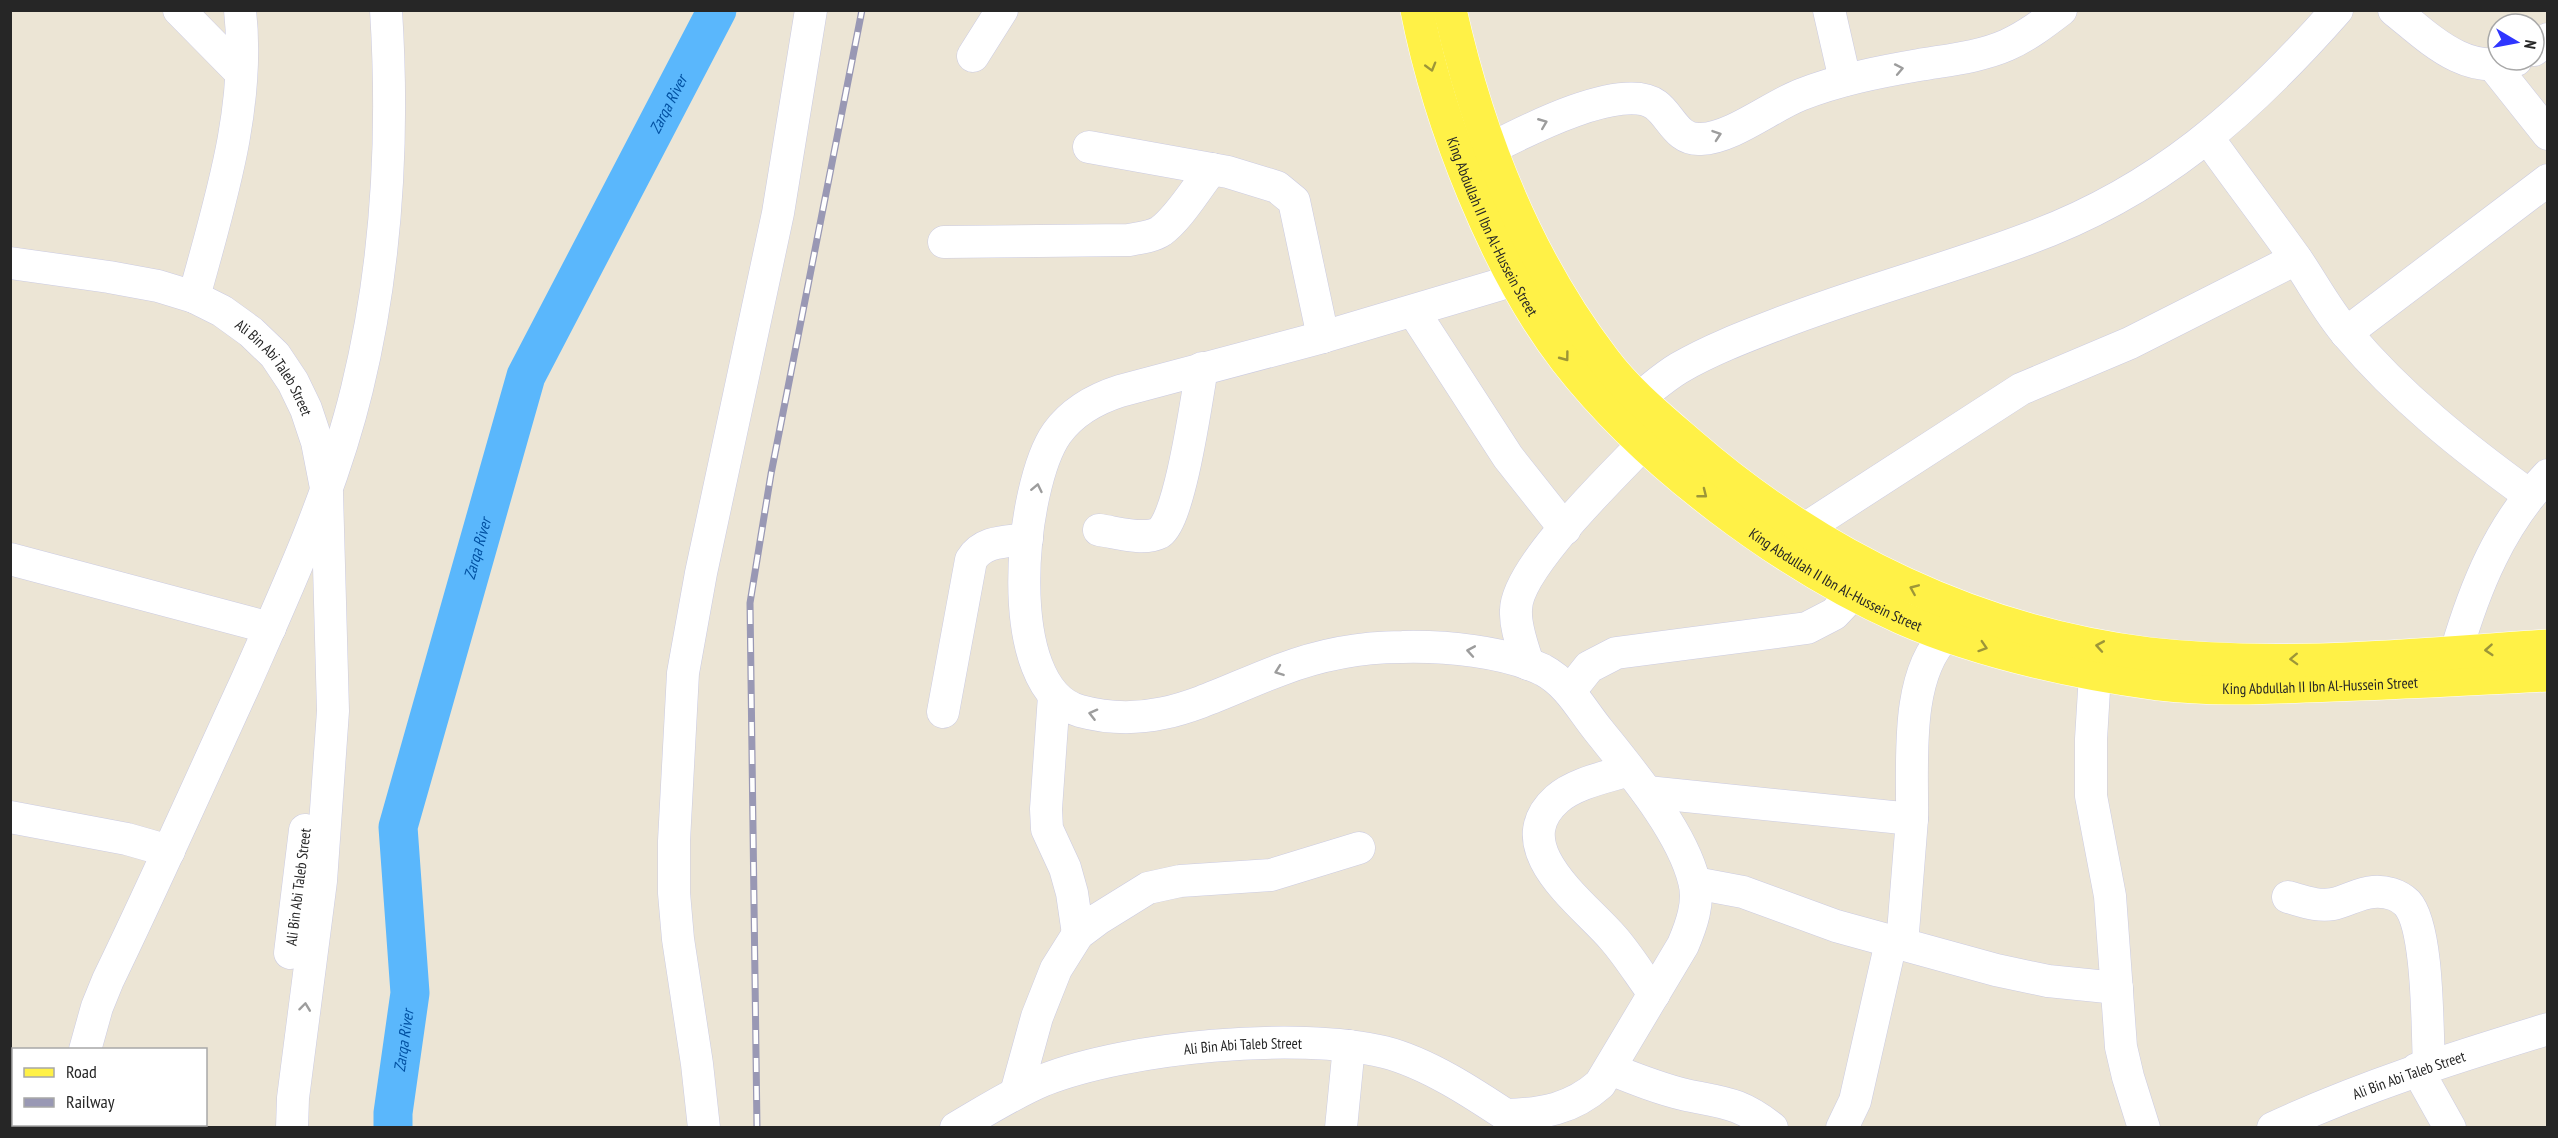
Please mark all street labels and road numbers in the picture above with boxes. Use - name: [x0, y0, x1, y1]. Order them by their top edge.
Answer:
- street label: King Abdullah II Ibn Al-Hussein Street: [1443, 134, 1543, 319]
- street label: Ali Bin Abi Taleb Street: [232, 314, 317, 418]
- street label: King Abdullah II Ibn Al-Hussein Street: [1746, 523, 1925, 635]
- street label: King Abdullah II Ibn Al-Hussein Street: [2222, 672, 2418, 698]
- street label: Ali Bin Abi Taleb Street: [281, 827, 315, 947]
- street label: Ali Bin Abi Taleb Street: [1182, 1033, 1302, 1058]
- street label: Ali Bin Abi Taleb Street: [2350, 1046, 2468, 1103]

